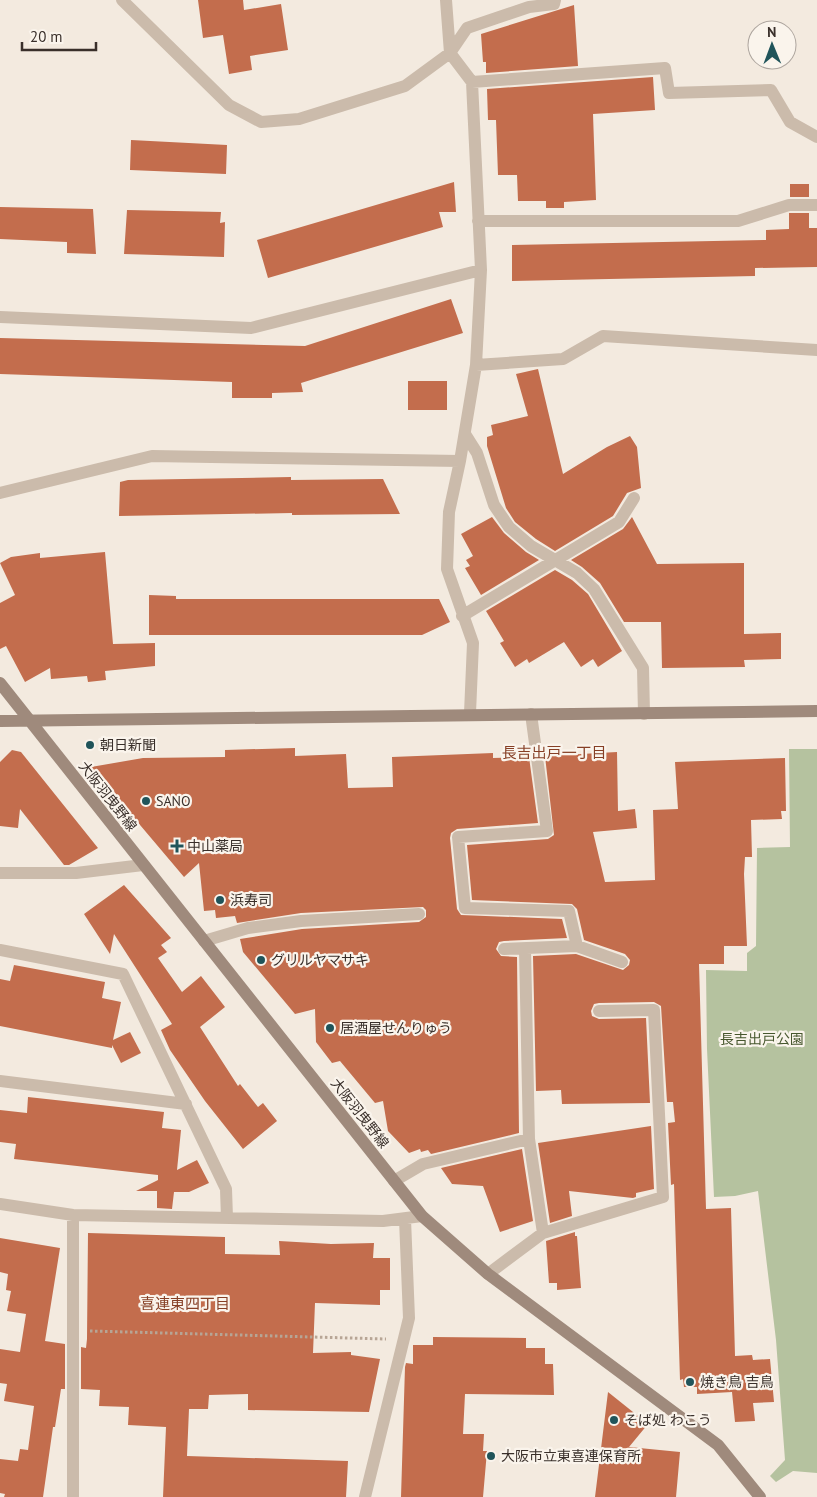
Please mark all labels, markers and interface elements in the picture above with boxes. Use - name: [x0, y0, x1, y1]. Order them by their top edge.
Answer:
- scale bar: [22, 20, 96, 52]
- north arrow: [747, 20, 797, 70]
- text: N: [767, 23, 777, 41]
- text: 20 m: [30, 27, 63, 46]
- place label: 朝日新聞: [100, 736, 156, 754]
- marker: 朝日新聞: [84, 739, 96, 751]
- district label: 長吉出戸一丁目: [501, 743, 607, 762]
- street label: 大阪羽曳野線: [75, 757, 141, 835]
- place label: SANO: [156, 792, 191, 810]
- marker: SANO: [140, 795, 152, 807]
- place label: 中山薬局: [187, 837, 243, 855]
- marker: 中山薬局: [171, 840, 183, 852]
- place label: 浜寿司: [230, 891, 272, 909]
- marker: 浜寿司: [214, 894, 226, 906]
- place label: グリルヤマサキ: [271, 951, 369, 969]
- marker: グリルヤマサキ: [255, 954, 267, 966]
- place label: 居酒屋せんりゅう: [340, 1019, 452, 1037]
- marker: 居酒屋せんりゅう: [324, 1022, 336, 1034]
- park label: 長吉出戸公園: [720, 1030, 804, 1048]
- street label: 大阪羽曳野線: [327, 1074, 393, 1152]
- district label: 喜連東四丁目: [140, 1294, 230, 1313]
- place label: 焼き鳥 吉鳥: [700, 1373, 774, 1391]
- marker: 焼き鳥 吉鳥: [684, 1376, 696, 1388]
- place label: そば処 わこう: [624, 1411, 712, 1429]
- marker: そば処 わこう: [608, 1414, 620, 1426]
- place label: 大阪市立東喜連保育所: [501, 1447, 641, 1465]
- marker: 大阪市立東喜連保育所: [485, 1450, 497, 1462]

